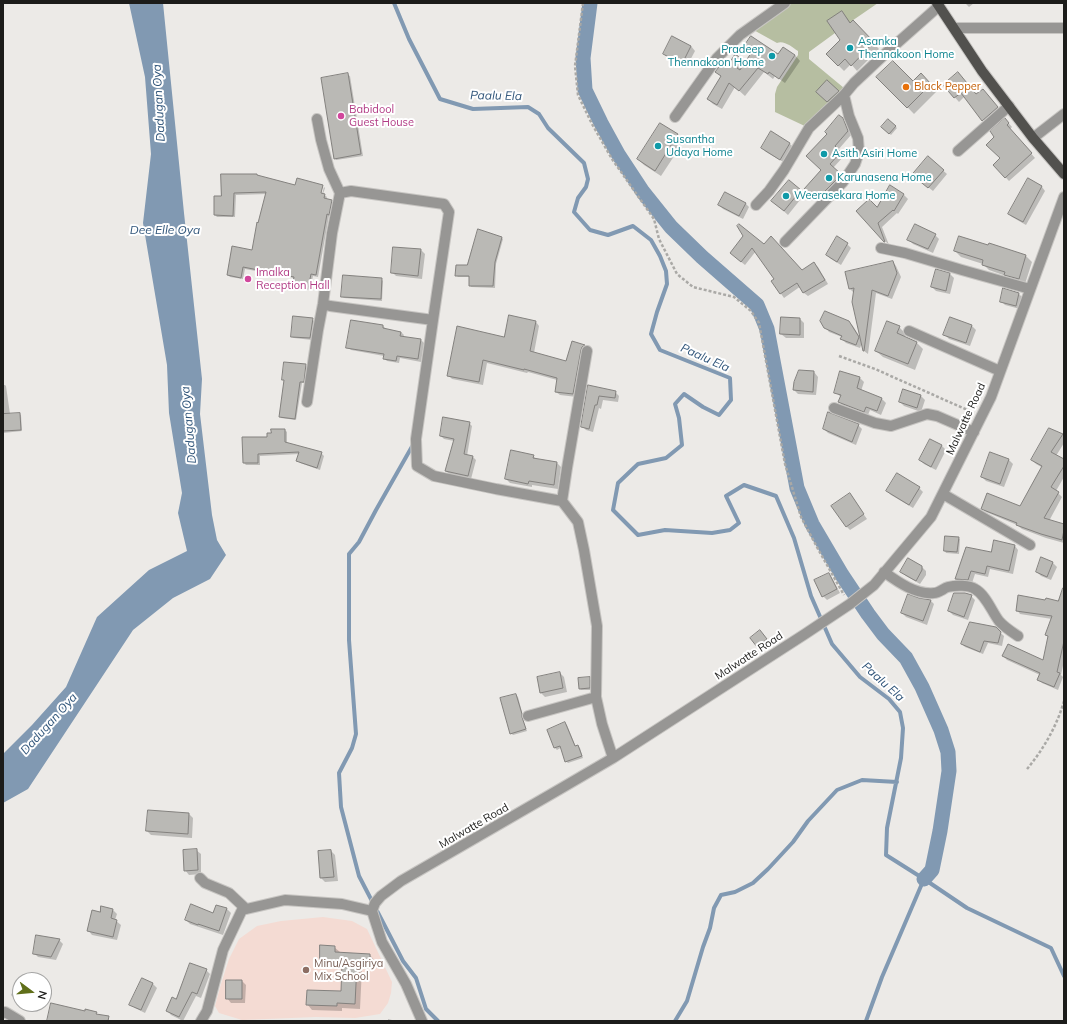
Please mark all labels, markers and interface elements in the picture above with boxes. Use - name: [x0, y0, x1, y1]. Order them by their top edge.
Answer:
- place label: Asanka Thennakoon Home: [858, 35, 954, 61]
- place label: Pradeep Thennakoon Home: [668, 43, 764, 69]
- marker: Asanka Thennakoon Home: [845, 43, 855, 53]
- marker: Pradeep Thennakoon Home: [767, 51, 777, 61]
- water label: Dadugan Oya: [150, 64, 168, 142]
- place label: Black Pepper: [914, 80, 981, 94]
- marker: Black Pepper: [901, 82, 911, 92]
- water label: Paalu Ela: [470, 88, 522, 104]
- place label: Babidool Guest House: [349, 103, 414, 129]
- marker: Babidool Guest House: [336, 111, 346, 121]
- place label: Susantha Udaya Home: [666, 133, 733, 159]
- marker: Susantha Udaya Home: [653, 141, 663, 151]
- place label: Asith Asiri Home: [832, 147, 917, 161]
- marker: Asith Asiri Home: [819, 149, 829, 159]
- place label: Karunasena Home: [837, 171, 932, 185]
- marker: Karunasena Home: [824, 173, 834, 183]
- place label: Weerasekara Home: [794, 189, 895, 203]
- marker: Weerasekara Home: [781, 191, 791, 201]
- water label: Dee Elle Oya: [130, 223, 200, 237]
- place label: Imalka Reception Hall: [256, 266, 330, 292]
- marker: Imalka Reception Hall: [243, 274, 253, 284]
- water label: Paalu Ela: [678, 341, 732, 375]
- street label: Malwatte Road: [944, 381, 988, 457]
- water label: Dadugan Oya: [178, 386, 200, 464]
- street label: Malwatte Road: [713, 629, 785, 683]
- water label: Paalu Ela: [859, 659, 907, 705]
- water label: Dadugan Oya: [18, 690, 80, 758]
- street label: Malwatte Road: [437, 801, 511, 851]
- place label: Minu/Asgiriya Mix School: [314, 957, 383, 983]
- marker: Minu/Asgiriya Mix School: [301, 965, 311, 975]
- north arrow: [12, 972, 52, 1012]
- text: N: [35, 989, 50, 1001]

